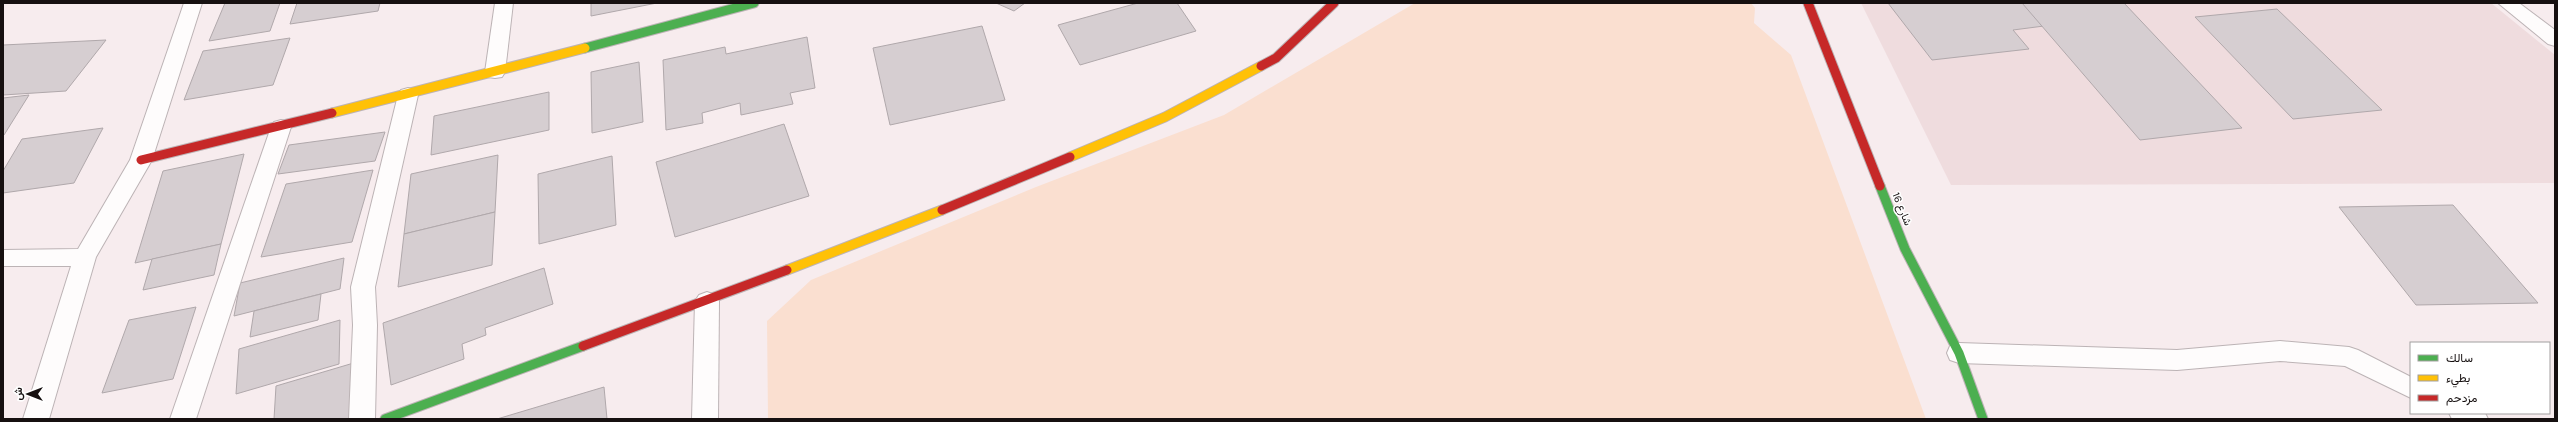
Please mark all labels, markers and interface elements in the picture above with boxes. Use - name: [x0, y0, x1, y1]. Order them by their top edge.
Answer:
- street label: شارع 16: [1889, 190, 1915, 228]
- legend: [2410, 342, 2550, 414]
- text: سالك: [2446, 351, 2473, 365]
- text: بطيء: [2446, 371, 2470, 388]
- north arrow: [8, 374, 48, 414]
- text: ش: [12, 387, 25, 401]
- text: مزدحم: [2446, 391, 2477, 406]

